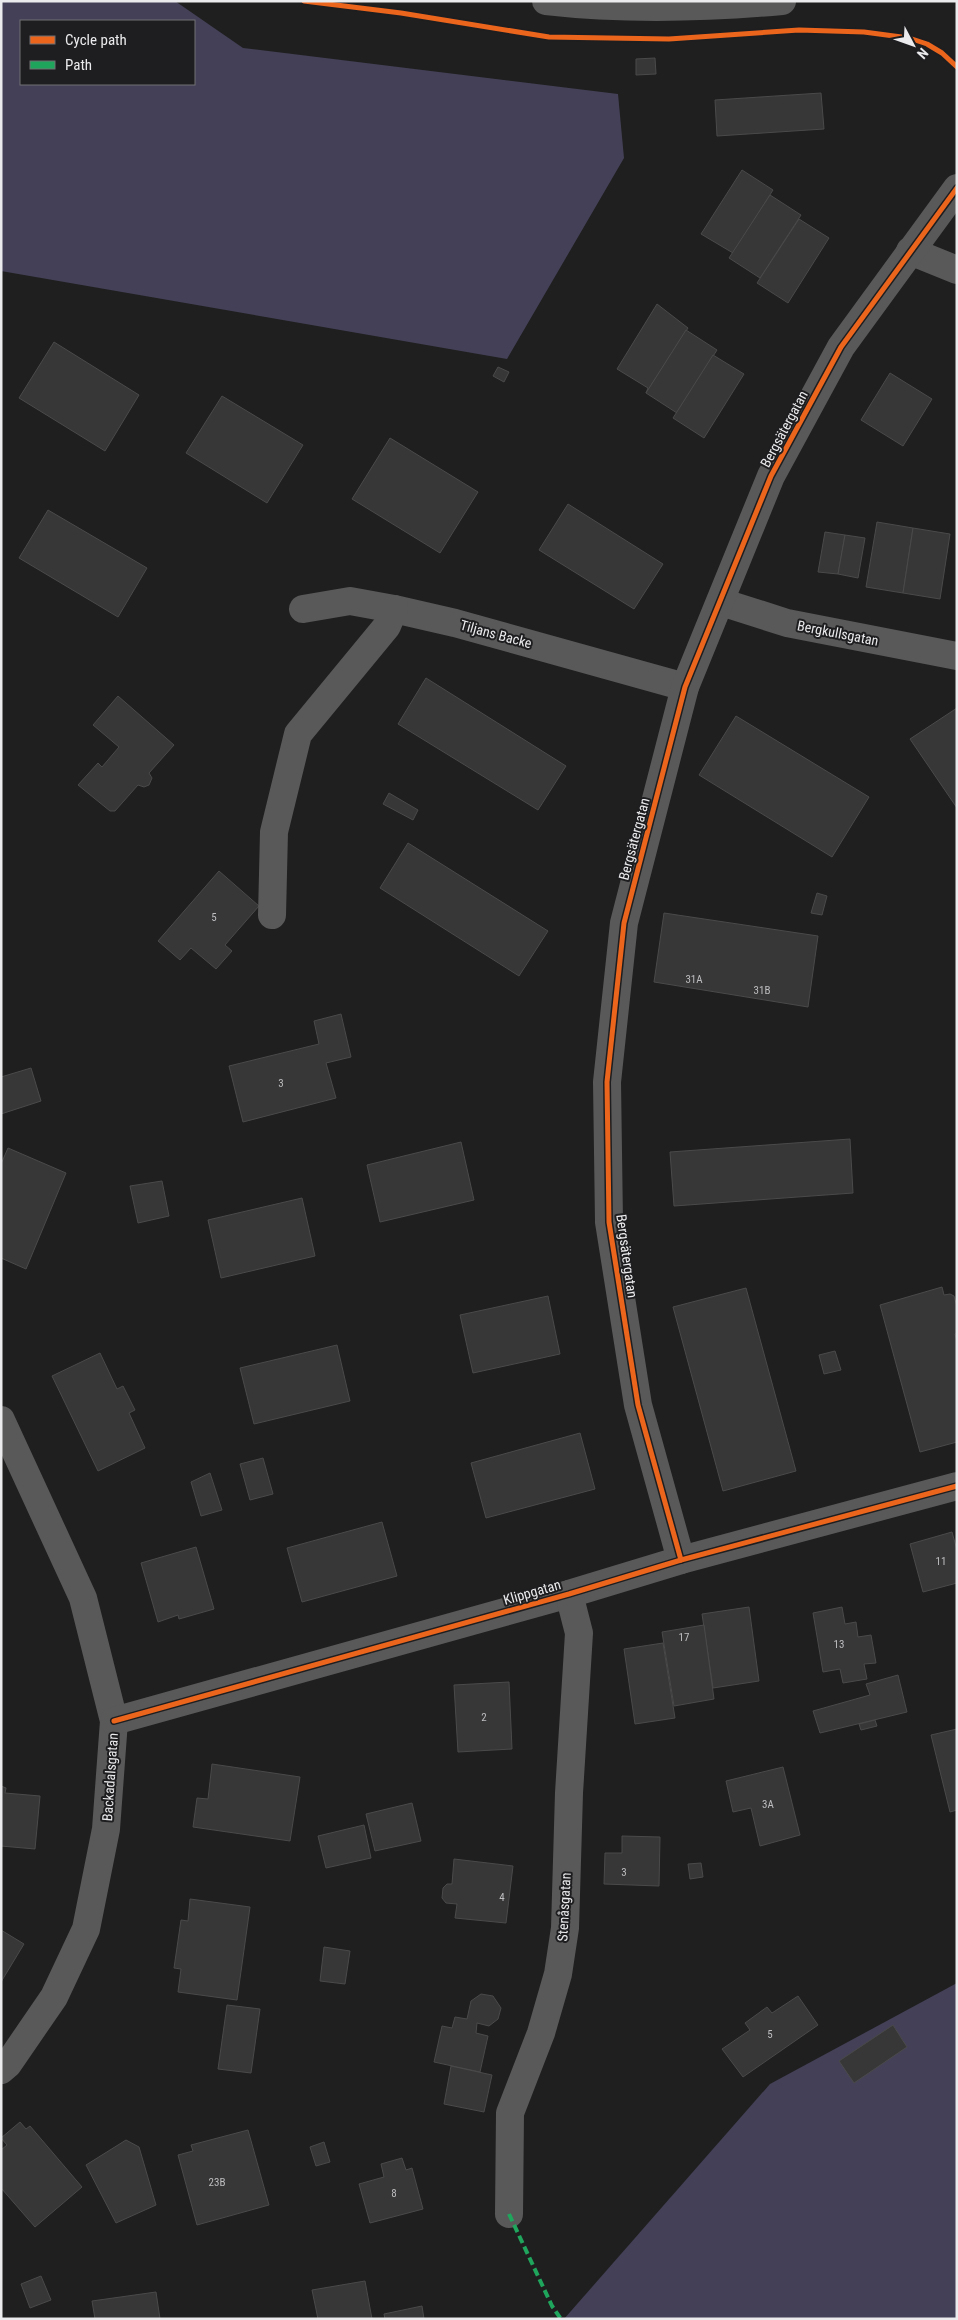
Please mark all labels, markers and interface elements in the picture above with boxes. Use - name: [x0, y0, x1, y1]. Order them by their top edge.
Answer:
- legend: [20, 20, 195, 85]
- north arrow: [888, 20, 938, 70]
- text: Cycle path: [65, 31, 127, 49]
- text: N: [914, 45, 932, 62]
- text: Path: [65, 56, 92, 74]
- street label: Bergsätergatan: [757, 388, 811, 470]
- street label: Tiljans Backe: [458, 617, 534, 651]
- street label: Bergkullsgatan: [796, 617, 880, 649]
- street label: Bergsätergatan: [615, 796, 653, 882]
- house number: 5: [211, 911, 217, 924]
- house number: 31A: [685, 973, 703, 986]
- house number: 31B: [754, 984, 770, 997]
- house number: 3: [278, 1077, 284, 1090]
- street label: Bergsätergatan: [613, 1213, 641, 1299]
- house number: 11: [936, 1555, 946, 1568]
- street label: Klippgatan: [501, 1576, 563, 1608]
- house number: 17: [679, 1631, 689, 1644]
- house number: 13: [834, 1638, 844, 1651]
- house number: 2: [481, 1711, 487, 1724]
- street label: Backadalsgatan: [99, 1732, 121, 1822]
- house number: 3A: [762, 1798, 775, 1811]
- house number: 3: [621, 1866, 627, 1879]
- street label: Stenåsgatan: [554, 1872, 574, 1942]
- house number: 4: [499, 1891, 505, 1904]
- house number: 5: [767, 2028, 773, 2041]
- house number: 23B: [209, 2176, 225, 2189]
- house number: 8: [391, 2187, 397, 2200]

